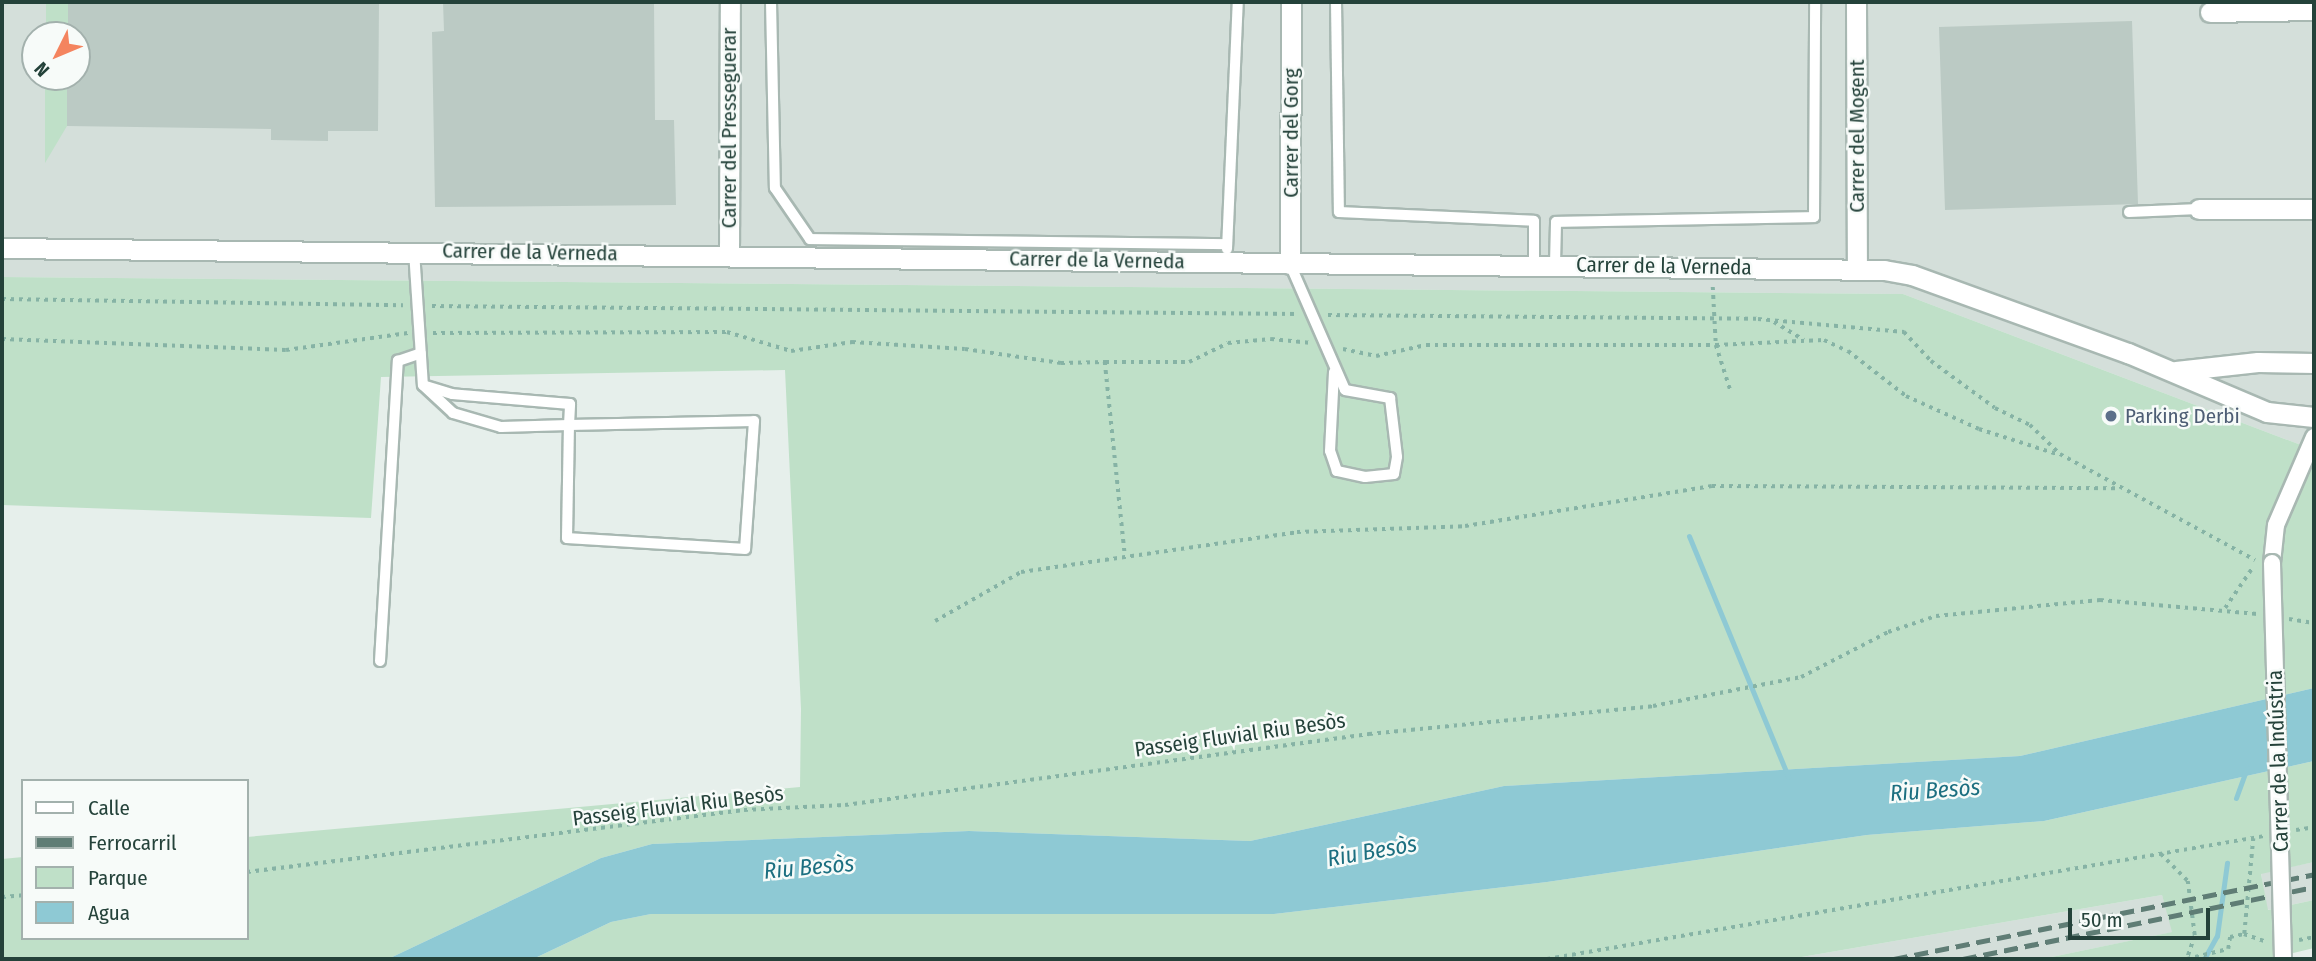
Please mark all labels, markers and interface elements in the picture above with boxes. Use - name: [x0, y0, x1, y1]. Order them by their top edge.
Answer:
- north arrow: [21, 21, 91, 91]
- street label: Carrer del Presseguerar: [716, 28, 742, 228]
- text: N: [29, 57, 54, 81]
- street label: Carrer del Mogent: [1844, 59, 1870, 213]
- street label: Carrer del Gorg: [1278, 68, 1304, 198]
- street label: Carrer de la Verneda: [442, 238, 618, 266]
- street label: Carrer de la Verneda: [1009, 246, 1185, 274]
- street label: Carrer de la Verneda: [1576, 252, 1752, 280]
- place label: Parking Derbi: [2125, 403, 2240, 429]
- marker: Parking Derbi: [2103, 408, 2119, 424]
- street label: Carrer de la Indústria: [2262, 669, 2294, 853]
- street label: Passeig Fluvial Riu Besòs: [1133, 708, 1347, 762]
- water label: Riu Besòs: [1889, 773, 1981, 807]
- legend: [21, 779, 248, 940]
- street label: Passeig Fluvial Riu Besòs: [571, 781, 785, 831]
- text: Calle: [88, 795, 130, 821]
- text: Ferrocarril: [88, 830, 177, 856]
- water label: Riu Besòs: [1325, 830, 1419, 872]
- water label: Riu Besòs: [763, 849, 855, 885]
- text: Parque: [88, 865, 148, 891]
- scale bar: [2071, 894, 2213, 938]
- text: Agua: [88, 900, 130, 926]
- text: 50 m: [2081, 907, 2123, 933]

